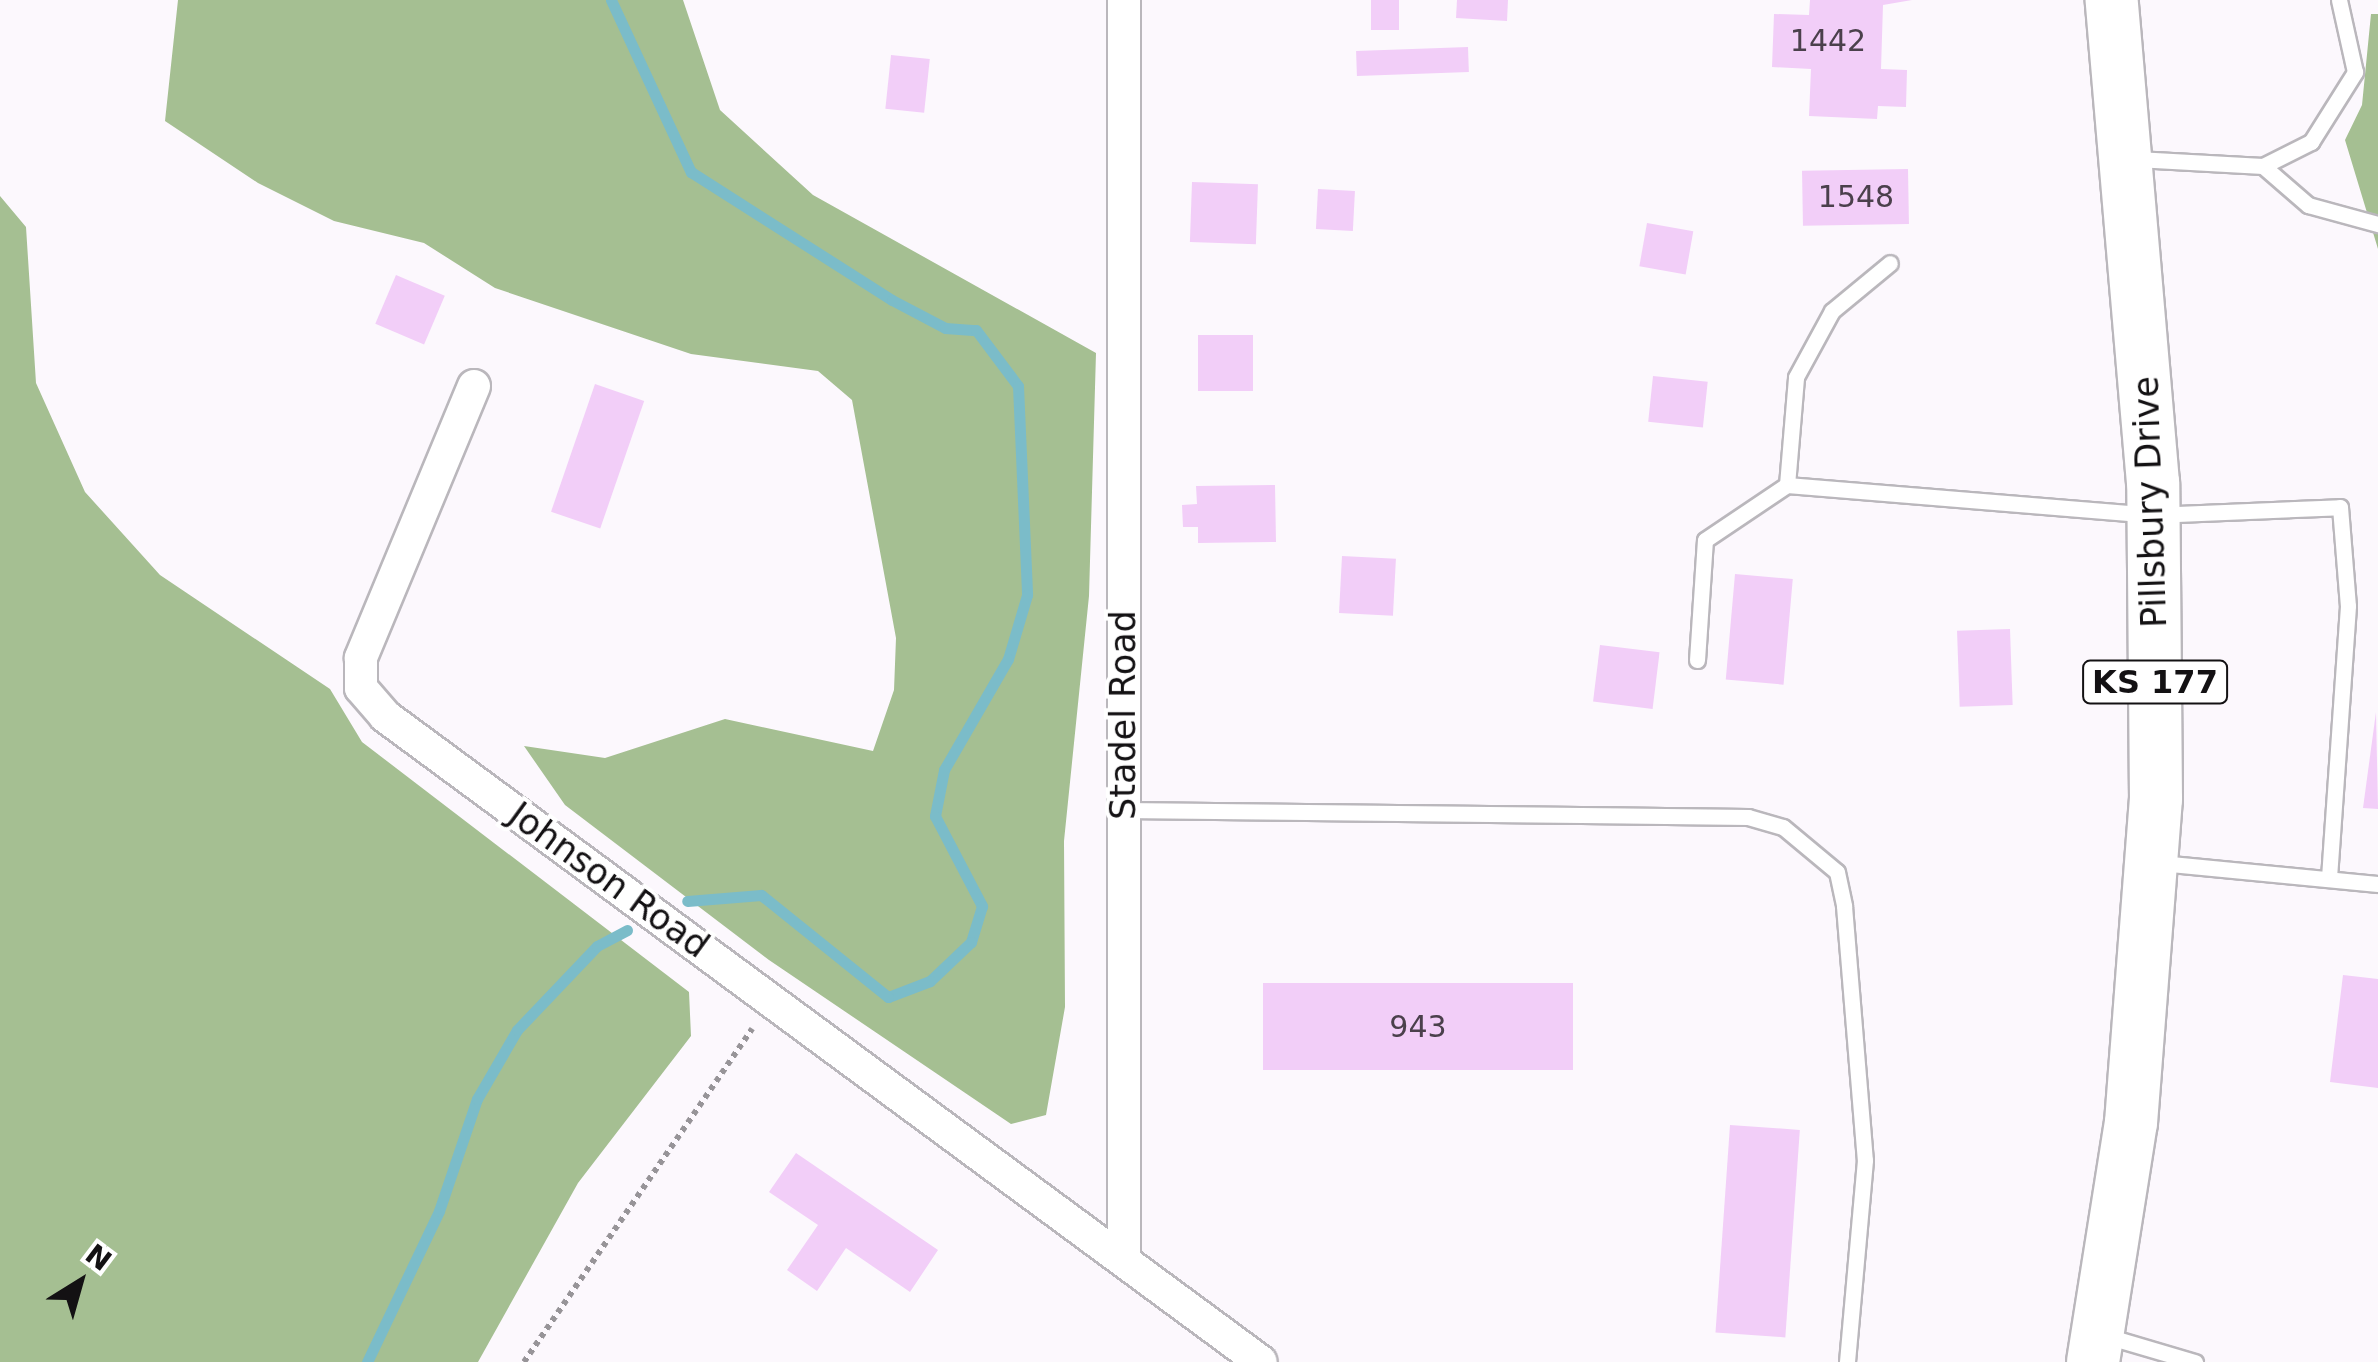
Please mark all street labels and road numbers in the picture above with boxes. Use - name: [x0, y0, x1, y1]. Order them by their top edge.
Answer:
- street label: Pillsbury Drive: [2125, 376, 2175, 628]
- street label: Stadel Road: [1102, 610, 1144, 820]
- road number: KS 177: [2080, 655, 2230, 709]
- street label: Johnson Road: [501, 793, 717, 967]

